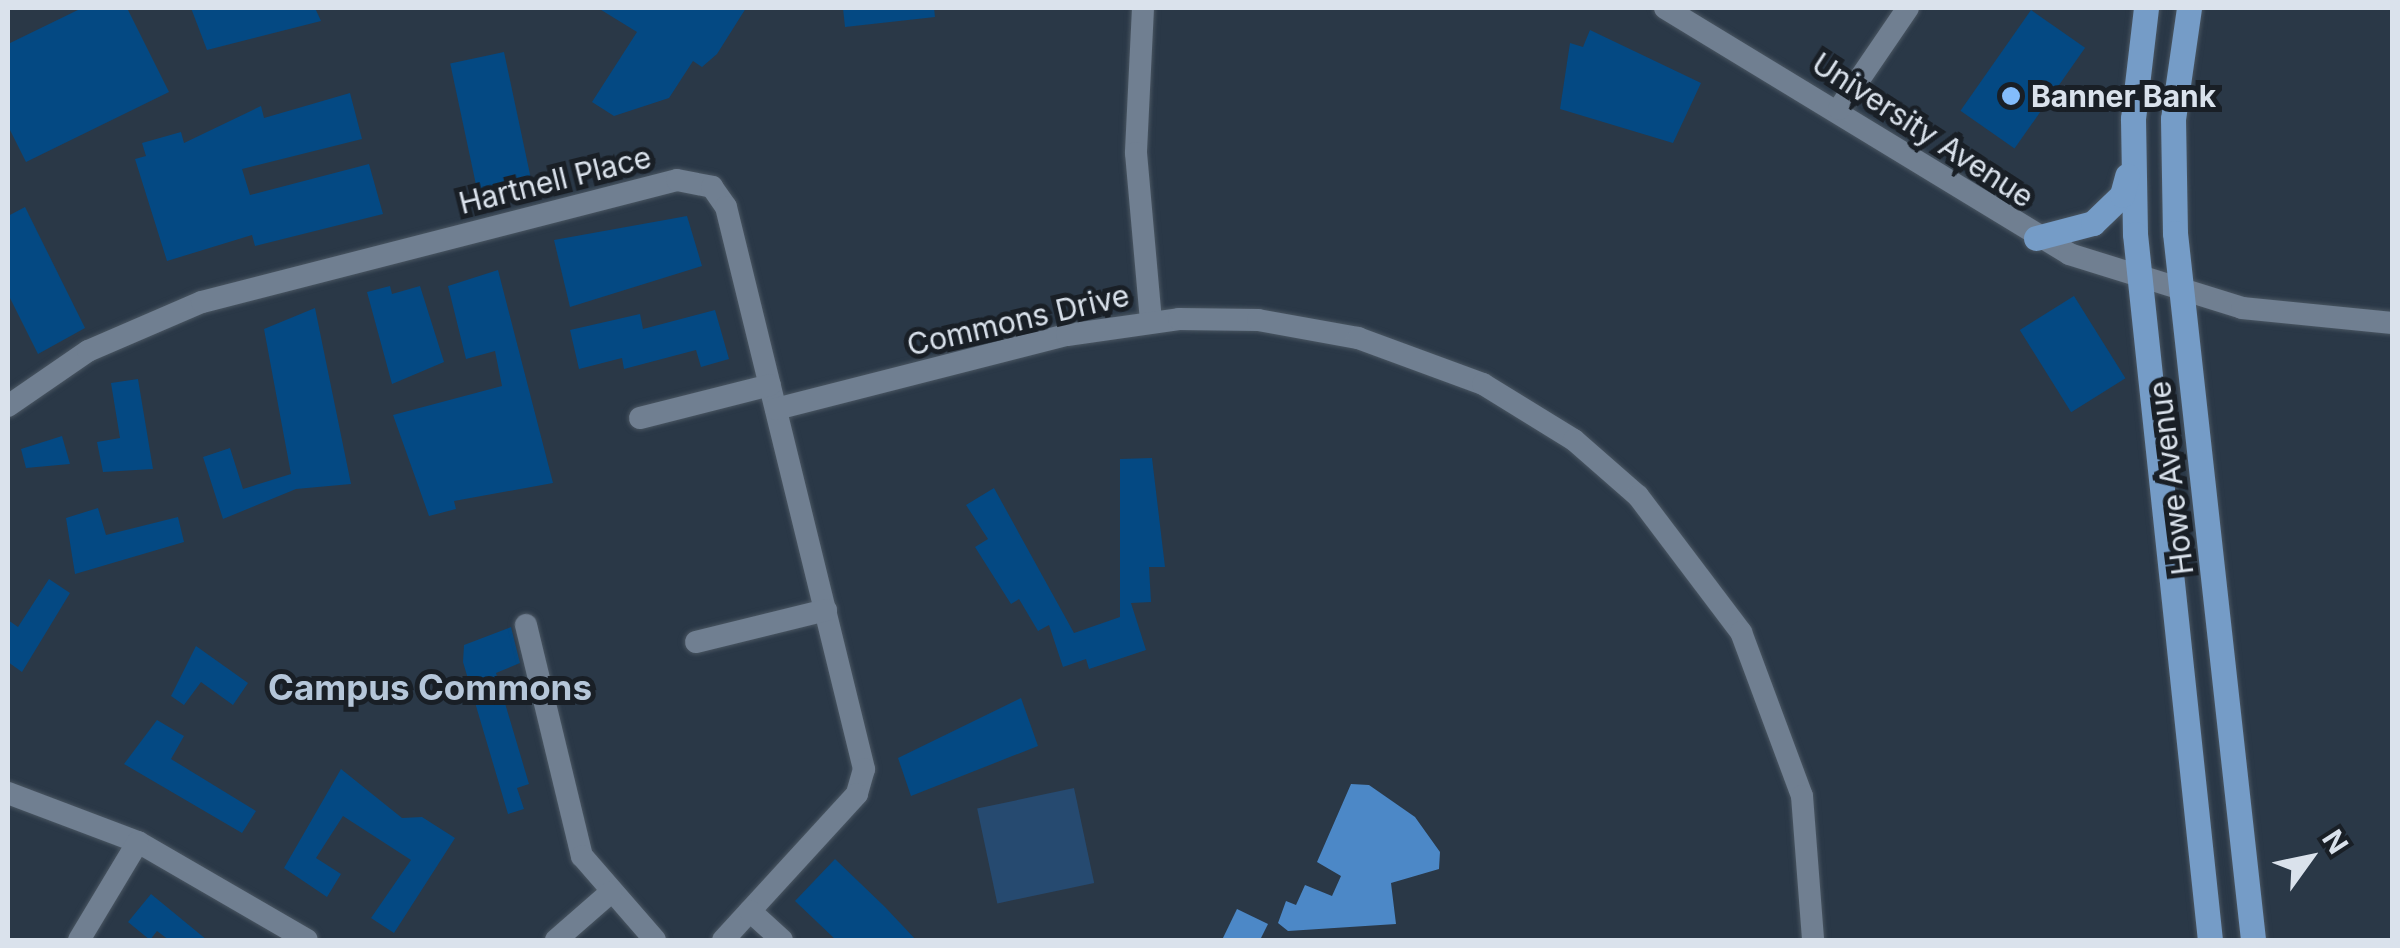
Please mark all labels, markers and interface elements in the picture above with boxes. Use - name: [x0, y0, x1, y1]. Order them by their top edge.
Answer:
- street label: University Avenue: [1806, 45, 2040, 215]
- place label: Banner Bank: [2031, 78, 2216, 114]
- marker: Banner Bank: [2000, 85, 2022, 107]
- street label: Hartnell Place: [455, 139, 655, 221]
- street label: Commons Drive: [903, 277, 1133, 363]
- street label: Howe Avenue: [2141, 379, 2201, 577]
- district label: Campus Commons: [268, 666, 592, 708]
- north arrow: [2260, 808, 2360, 908]
- text: N: [2315, 823, 2355, 860]

